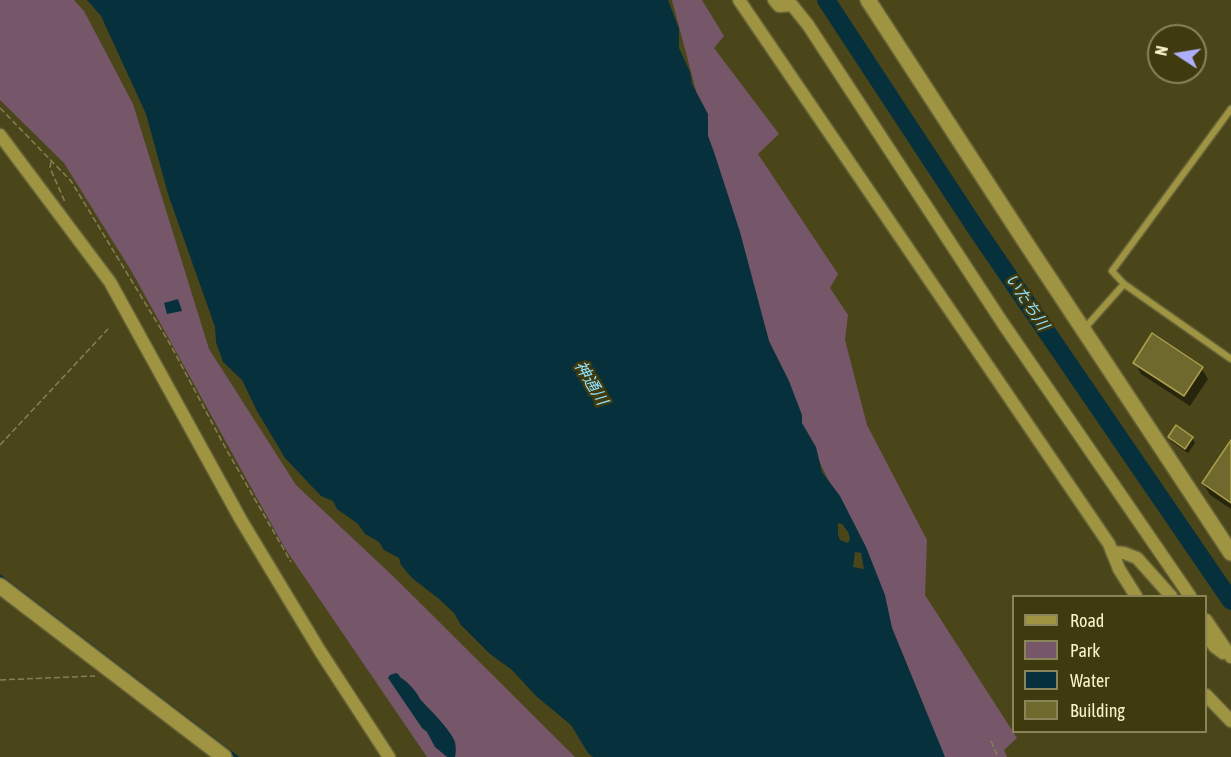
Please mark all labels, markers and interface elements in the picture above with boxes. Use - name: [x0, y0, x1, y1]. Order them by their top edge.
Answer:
- north arrow: [1147, 24, 1207, 84]
- text: N: [1152, 44, 1171, 57]
- water label: いたち川: [1001, 270, 1053, 334]
- water label: 神通川: [570, 357, 612, 409]
- legend: [1012, 595, 1207, 733]
- text: Road: [1070, 610, 1104, 631]
- text: Park: [1070, 640, 1100, 661]
- text: Water: [1070, 670, 1109, 691]
- text: Building: [1070, 700, 1125, 721]

